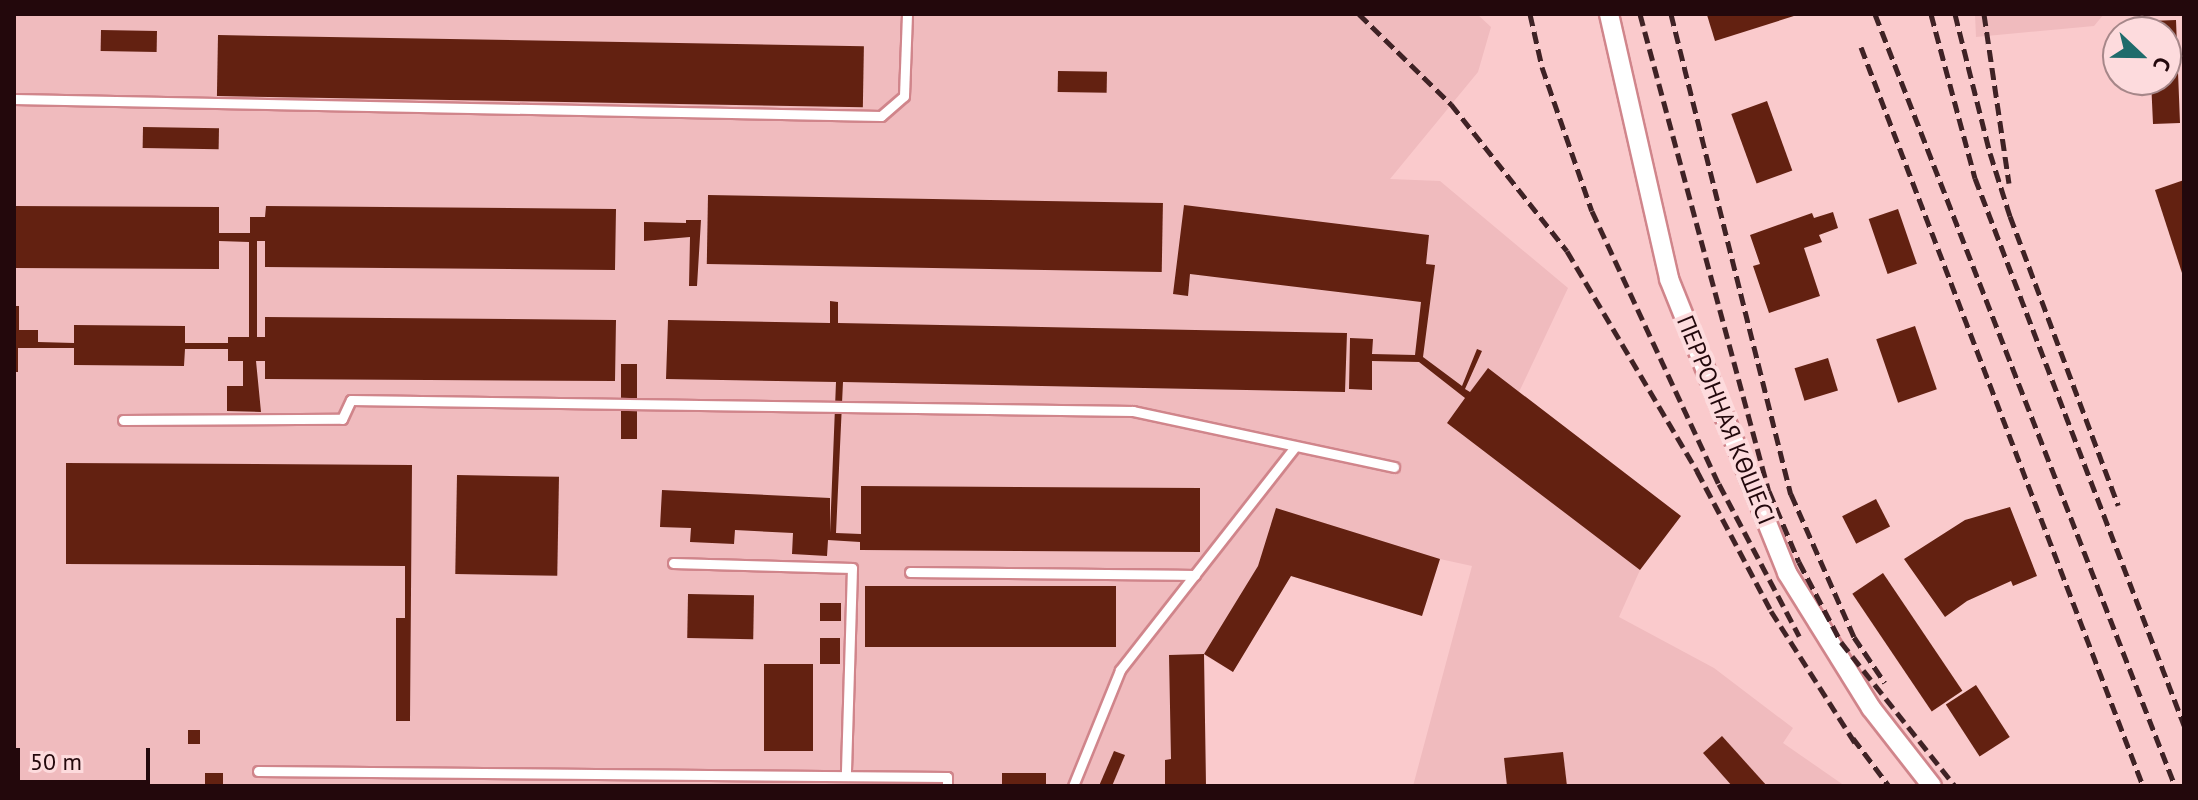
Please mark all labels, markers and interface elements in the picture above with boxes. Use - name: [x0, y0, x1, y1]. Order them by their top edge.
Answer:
- north arrow: [2102, 16, 2182, 96]
- text: С: [2147, 53, 2178, 75]
- street label: ПЕРРОННАЯ КӨШЕСІ: [1671, 311, 1781, 529]
- scale bar: [20, 732, 154, 782]
- text: 50 m: [30, 746, 82, 777]

